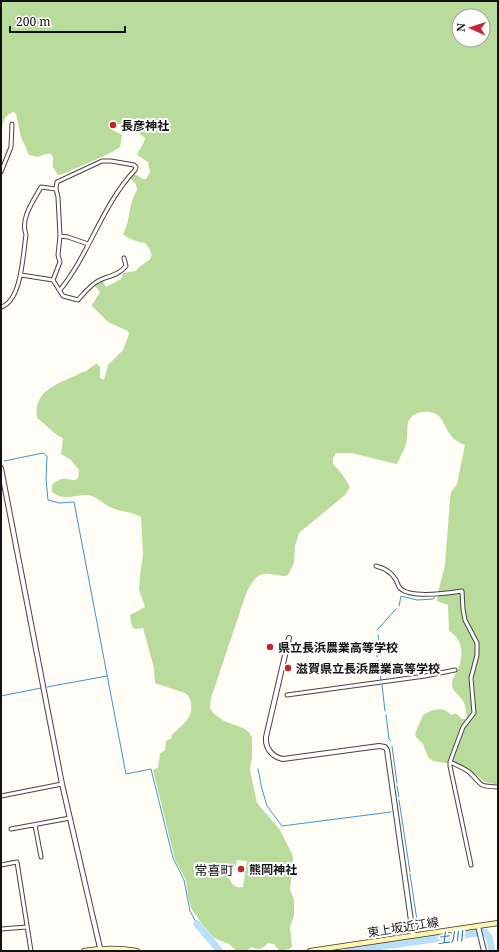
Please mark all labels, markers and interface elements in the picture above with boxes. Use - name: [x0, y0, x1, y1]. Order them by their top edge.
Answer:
- scale bar: [10, 8, 125, 34]
- north arrow: [451, 8, 491, 48]
- text: 200 m: [16, 13, 51, 30]
- text: N: [453, 22, 468, 32]
- place label: 長彦神社: [121, 117, 169, 134]
- marker: 長彦神社: [108, 120, 118, 130]
- place label: 県立長浜農業高等学校: [278, 639, 398, 656]
- marker: 県立長浜農業高等学校: [265, 642, 275, 652]
- place label: 滋賀県立長浜農業高等学校: [296, 660, 440, 677]
- marker: 滋賀県立長浜農業高等学校: [283, 663, 293, 673]
- district label: 常喜町: [194, 861, 234, 879]
- place label: 熊岡神社: [249, 861, 297, 878]
- marker: 熊岡神社: [236, 864, 246, 874]
- street label: 東上坂近江線: [366, 913, 440, 941]
- water label: 土川: [436, 926, 466, 948]

